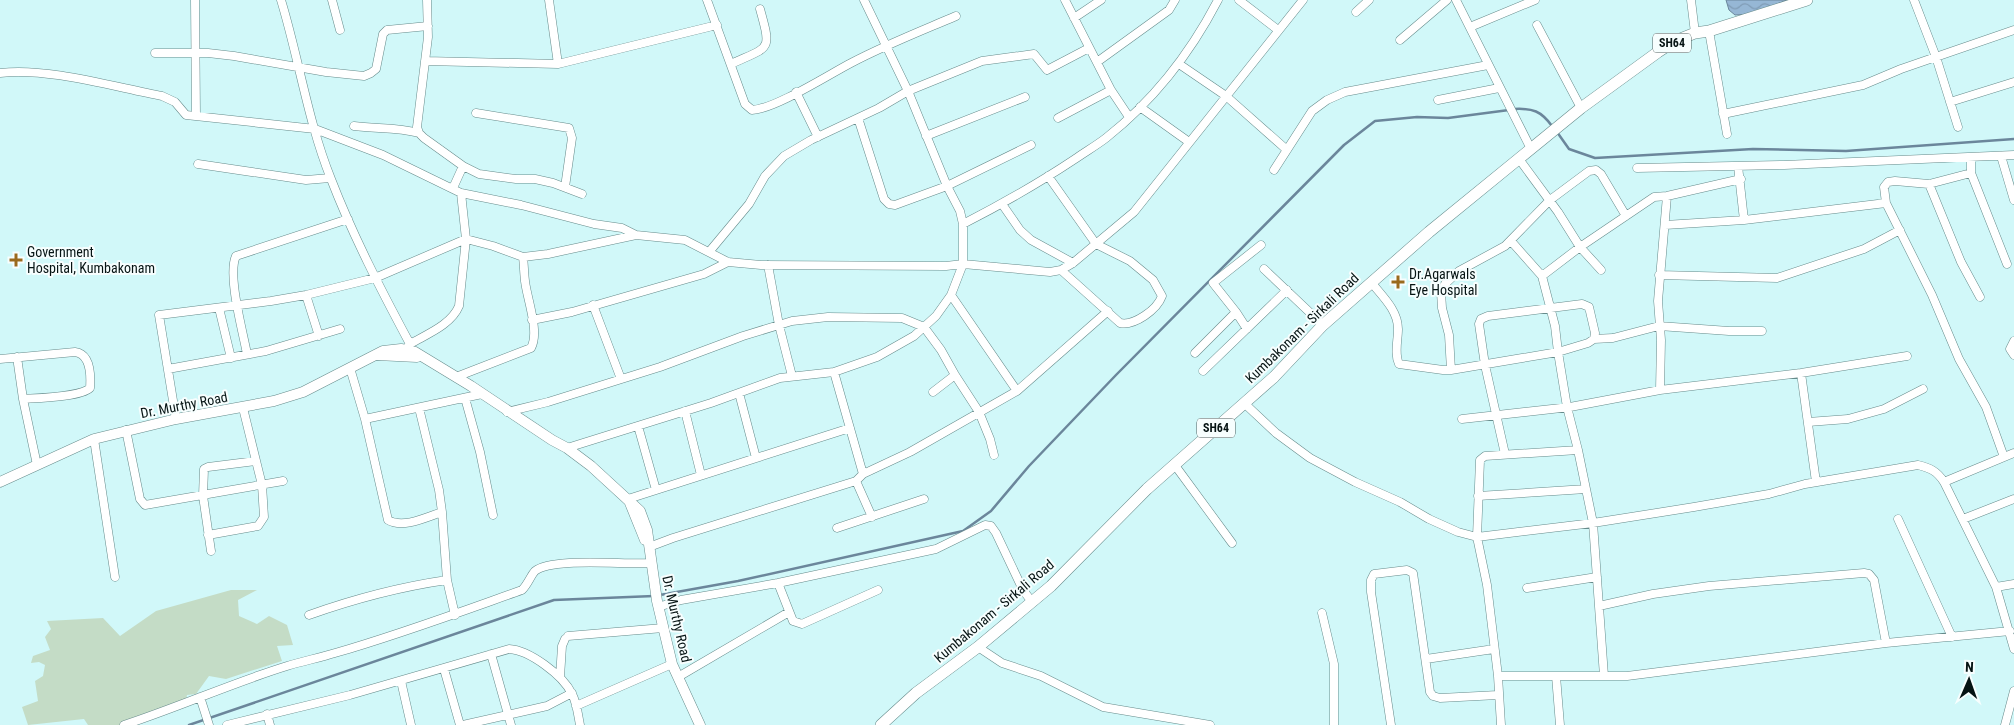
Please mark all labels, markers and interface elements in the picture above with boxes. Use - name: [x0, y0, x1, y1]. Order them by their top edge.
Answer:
- road number: SH64: [1653, 34, 1691, 52]
- place label: Government Hospital, Kumbakonam: [27, 244, 155, 276]
- marker: Government Hospital, Kumbakonam: [9, 253, 23, 267]
- place label: Dr.Agarwals Eye Hospital: [1409, 266, 1478, 298]
- street label: Kumbakonam - Sirkali Road: [1242, 270, 1362, 386]
- marker: Dr.Agarwals Eye Hospital: [1391, 275, 1405, 289]
- street label: Dr. Murthy Road: [139, 389, 229, 421]
- road number: SH64: [1197, 418, 1235, 438]
- street label: Kumbakonam - Sirkali Road: [931, 556, 1057, 666]
- street label: Dr. Murthy Road: [659, 574, 695, 664]
- north arrow: [1944, 655, 1994, 705]
- text: N: [1965, 659, 1974, 675]

